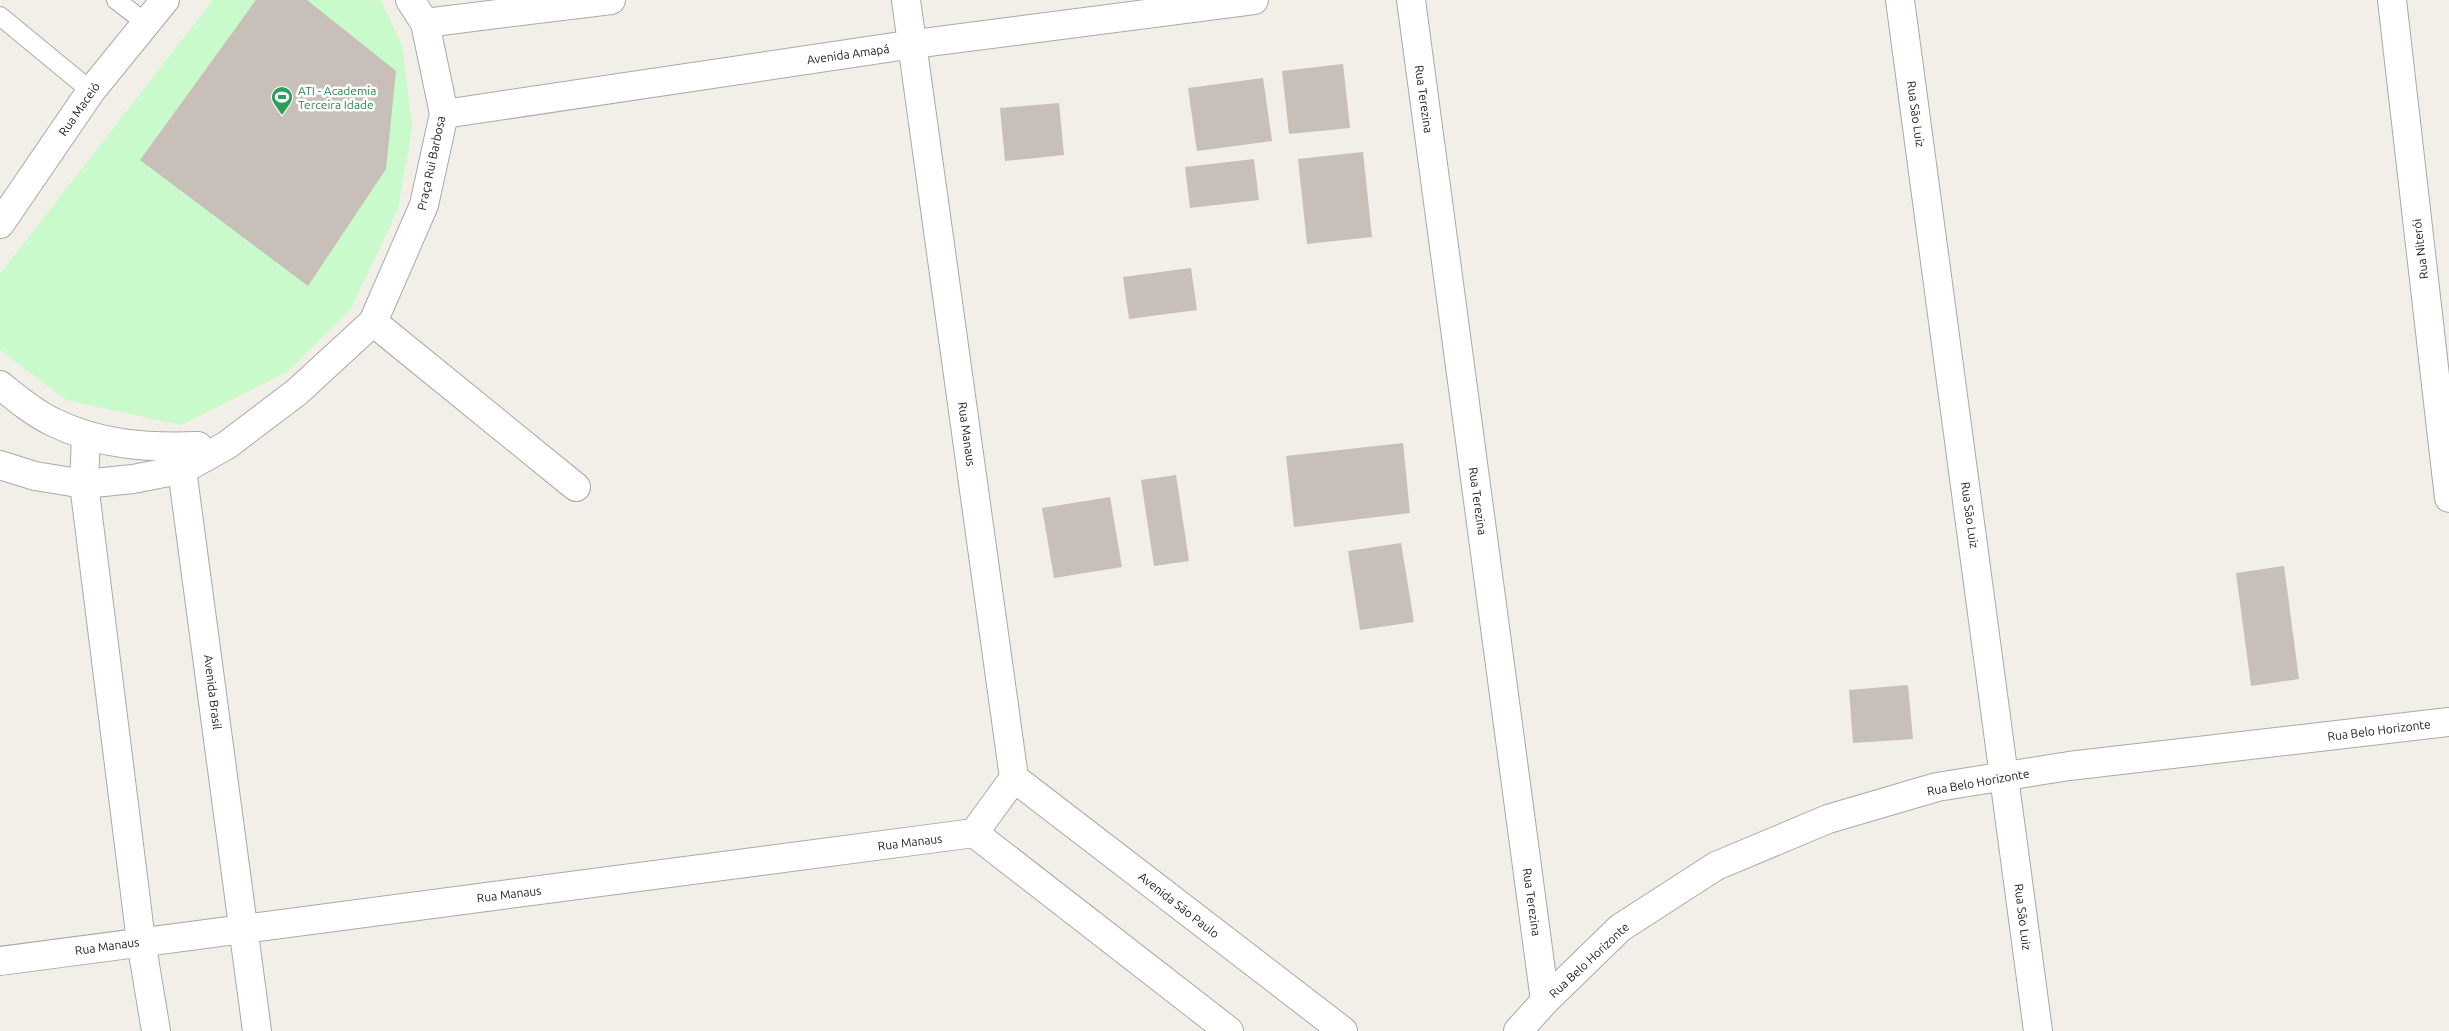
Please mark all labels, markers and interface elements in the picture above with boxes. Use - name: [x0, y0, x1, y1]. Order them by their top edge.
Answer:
- street label: Avenida Amapá: [806, 42, 890, 66]
- street label: Rua Terezina: [1413, 64, 1435, 134]
- street label: Rua Maceió: [56, 80, 102, 138]
- street label: Rua São Luiz: [1905, 80, 1927, 148]
- place label: ATI - Academia Terceira Idade: [298, 84, 376, 111]
- sports icon: ATI - Academia Terceira Idade: [270, 85, 294, 116]
- street label: Praça Rui Barbosa: [415, 115, 447, 211]
- street label: Rua Niterói: [2410, 218, 2430, 280]
- street label: Rua Manaus: [956, 401, 978, 467]
- street label: Rua Terezina: [1467, 466, 1489, 536]
- street label: Rua São Luiz: [1959, 481, 1981, 549]
- street label: Avenida Brasil: [202, 654, 224, 730]
- street label: Rua Belo Horizonte: [2327, 717, 2431, 743]
- street label: Rua Belo Horizonte: [1926, 767, 2030, 797]
- street label: Rua Manaus: [877, 832, 943, 852]
- street label: Rua Terezina: [1521, 867, 1543, 937]
- street label: Avenida São Paulo: [1136, 870, 1222, 940]
- street label: Rua São Luiz: [2012, 883, 2034, 951]
- street label: Rua Manaus: [476, 884, 542, 904]
- street label: Rua Belo Horizonte: [1547, 920, 1631, 1000]
- street label: Rua Manaus: [74, 935, 140, 957]

